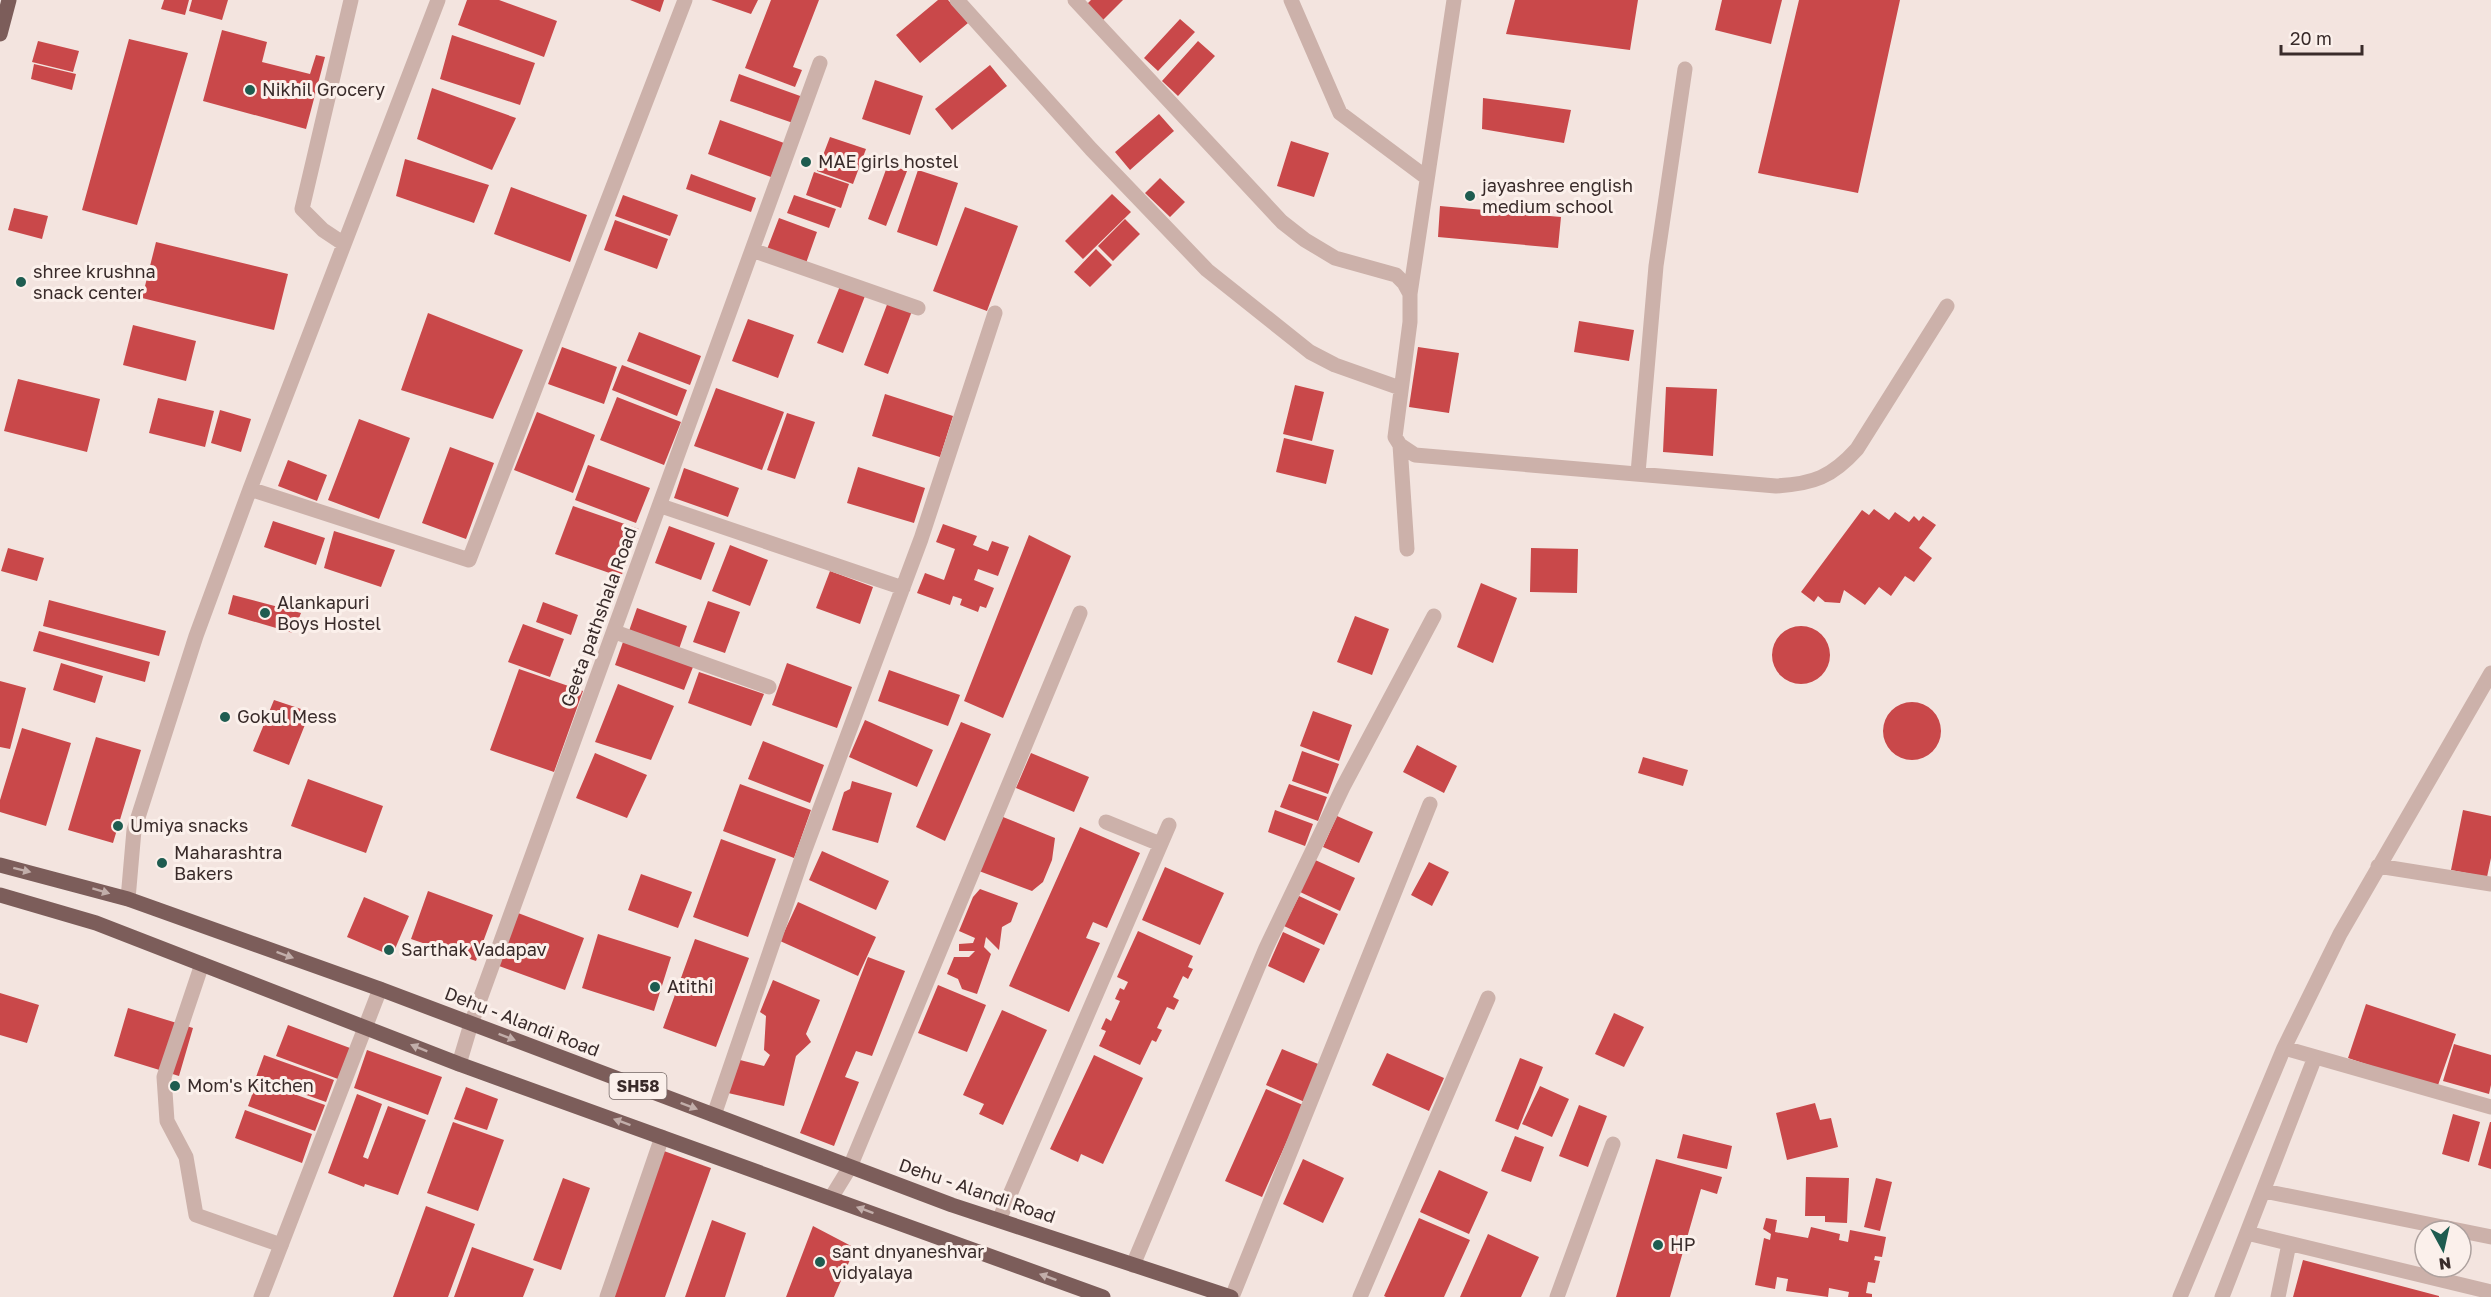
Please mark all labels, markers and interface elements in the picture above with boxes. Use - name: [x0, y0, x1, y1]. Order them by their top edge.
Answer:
- scale bar: [2281, 18, 2362, 56]
- text: 20 m: [2290, 27, 2332, 49]
- place label: Nikhil Grocery: [262, 78, 385, 100]
- marker: Nikhil Grocery: [243, 83, 257, 97]
- place label: MAE girls hostel: [818, 150, 959, 172]
- marker: MAE girls hostel: [799, 155, 813, 169]
- place label: jayashree english medium school: [1481, 174, 1633, 217]
- marker: jayashree english medium school: [1463, 189, 1477, 203]
- place label: shree krushna snack center: [33, 260, 156, 303]
- marker: shree krushna snack center: [14, 275, 28, 289]
- street label: Geeta pathshala Road: [555, 524, 641, 710]
- place label: Alankapuri Boys Hostel: [277, 591, 381, 634]
- marker: Alankapuri Boys Hostel: [258, 606, 272, 620]
- place label: Gokul Mess: [237, 705, 337, 727]
- marker: Gokul Mess: [218, 710, 232, 724]
- place label: Umiya snacks: [130, 814, 248, 836]
- marker: Umiya snacks: [111, 819, 125, 833]
- place label: Maharashtra Bakers: [174, 841, 283, 884]
- marker: Maharashtra Bakers: [155, 856, 169, 870]
- one-way arrow: [13, 866, 31, 876]
- one-way arrow: [92, 887, 110, 896]
- place label: Sarthak Vadapav: [401, 938, 547, 960]
- marker: Sarthak Vadapav: [382, 943, 396, 957]
- one-way arrow: [276, 951, 294, 961]
- place label: Atithi: [667, 975, 713, 997]
- marker: Atithi: [648, 980, 662, 994]
- street label: Dehu - Alandi Road: [442, 981, 603, 1061]
- one-way arrow: [498, 1033, 516, 1043]
- one-way arrow: [410, 1043, 428, 1052]
- road number: SH58: [610, 1073, 666, 1099]
- place label: Mom's Kitchen: [187, 1074, 314, 1096]
- marker: Mom's Kitchen: [168, 1079, 182, 1093]
- one-way arrow: [681, 1101, 699, 1111]
- one-way arrow: [613, 1117, 631, 1127]
- street label: Dehu - Alandi Road: [896, 1153, 1058, 1227]
- one-way arrow: [856, 1205, 874, 1214]
- north arrow: [2413, 1219, 2473, 1279]
- place label: HP: [1670, 1233, 1695, 1255]
- marker: HP: [1651, 1238, 1665, 1252]
- place label: sant dnyaneshvar vidyalaya: [832, 1240, 984, 1283]
- text: N: [2438, 1253, 2453, 1275]
- marker: sant dnyaneshvar vidyalaya: [813, 1255, 827, 1269]
- one-way arrow: [1039, 1272, 1057, 1281]

